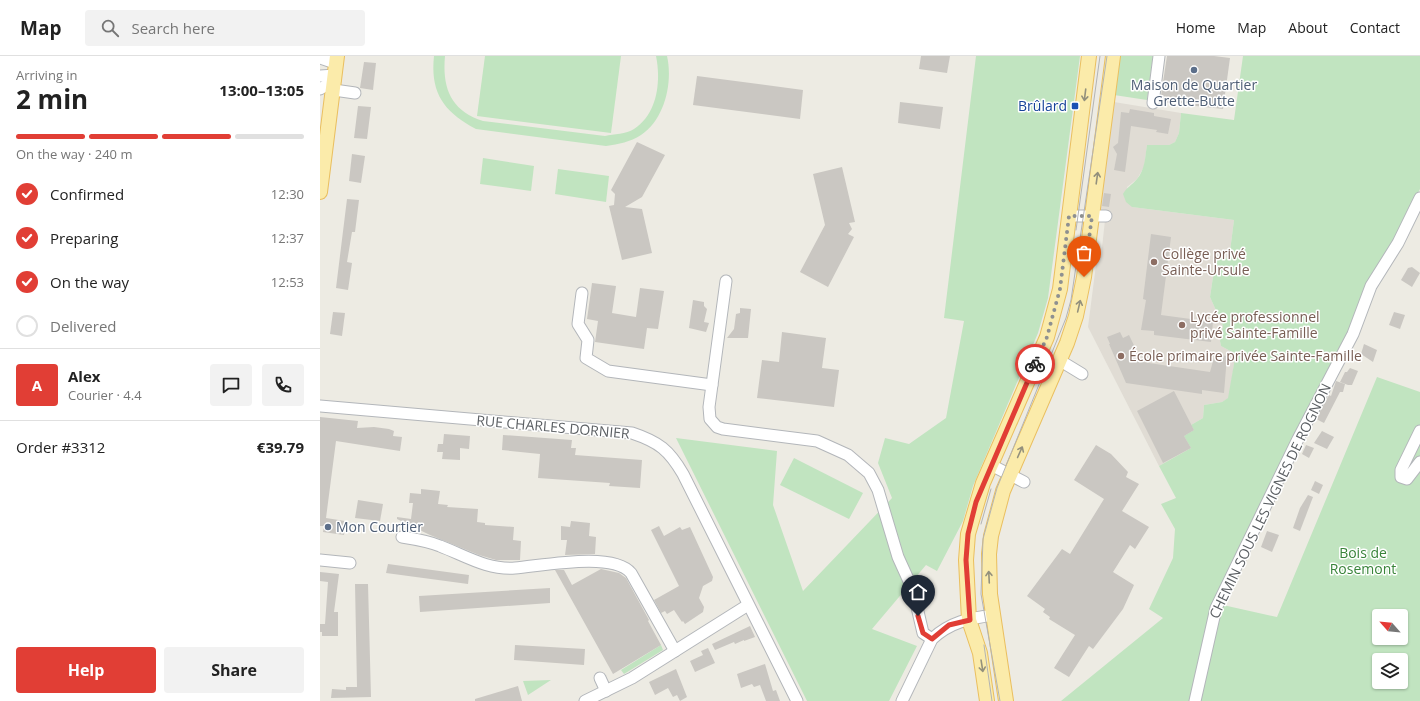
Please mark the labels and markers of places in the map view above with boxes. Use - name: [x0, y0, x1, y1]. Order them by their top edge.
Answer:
- marker: Maison de Quartier Grette-Butte: [1189, 65, 1199, 75]
- place label: Maison de Quartier Grette-Butte: [1131, 75, 1257, 110]
- place label: Brûlard: [1018, 96, 1067, 115]
- marker: Brûlard: [1070, 101, 1080, 111]
- pin: [1067, 236, 1101, 277]
- place label: Collège privé Sainte-Ursule: [1162, 244, 1250, 279]
- marker: Collège privé Sainte-Ursule: [1149, 257, 1159, 267]
- place label: Lycée professionnel privé Sainte-Famille: [1190, 307, 1320, 342]
- marker: Lycée professionnel privé Sainte-Famille: [1177, 320, 1187, 330]
- place label: École primaire privée Sainte-Famille: [1129, 346, 1362, 365]
- marker: École primaire privée Sainte-Famille: [1116, 351, 1126, 361]
- place label: Mon Courtier: [336, 517, 423, 536]
- marker: Mon Courtier: [323, 522, 333, 532]
- pin: [901, 575, 935, 616]

